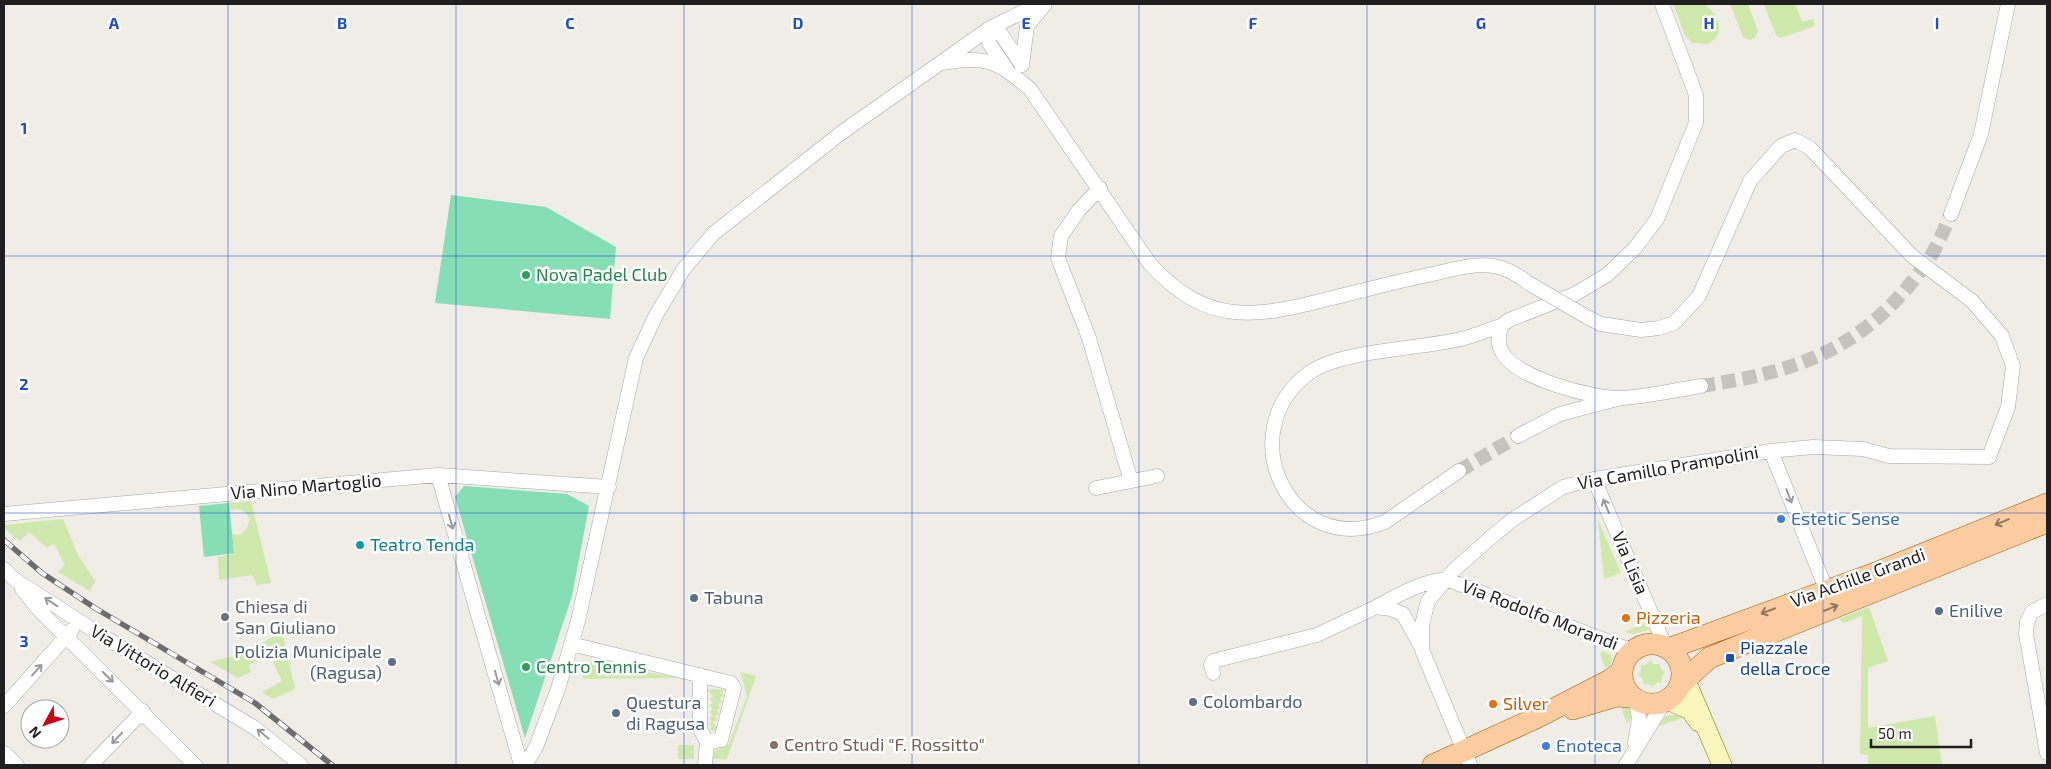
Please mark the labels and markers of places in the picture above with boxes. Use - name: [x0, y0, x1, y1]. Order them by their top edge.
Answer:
- place label: Nova Padel Club: [536, 263, 668, 285]
- marker: Nova Padel Club: [520, 269, 532, 281]
- place label: Estetic Sense: [1791, 507, 1900, 529]
- marker: Estetic Sense: [1775, 513, 1787, 525]
- place label: Teatro Tenda: [370, 533, 474, 555]
- marker: Teatro Tenda: [354, 539, 366, 551]
- place label: Tabuna: [704, 586, 764, 608]
- marker: Tabuna: [688, 592, 700, 604]
- place label: Chiesa di San Giuliano: [235, 595, 336, 638]
- place label: Enilive: [1949, 599, 2003, 621]
- marker: Enilive: [1933, 605, 1945, 617]
- place label: Pizzeria: [1636, 606, 1701, 628]
- marker: Chiesa di San Giuliano: [219, 611, 231, 623]
- marker: Pizzeria: [1620, 612, 1632, 624]
- place label: Piazzale della Croce: [1740, 636, 1830, 679]
- place label: Polizia Municipale (Ragusa): [234, 640, 382, 683]
- marker: Piazzale della Croce: [1724, 652, 1736, 664]
- place label: Centro Tennis: [536, 655, 647, 677]
- marker: Polizia Municipale (Ragusa): [386, 656, 398, 668]
- marker: Centro Tennis: [520, 661, 532, 673]
- place label: Colombardo: [1203, 690, 1303, 712]
- place label: Questura di Ragusa: [626, 691, 705, 734]
- place label: Silver: [1503, 692, 1549, 714]
- marker: Colombardo: [1187, 696, 1199, 708]
- marker: Silver: [1487, 698, 1499, 710]
- marker: Questura di Ragusa: [610, 707, 622, 719]
- place label: Centro Studi "F. Rossitto": [784, 733, 985, 755]
- place label: Enoteca: [1556, 734, 1622, 756]
- marker: Centro Studi "F. Rossitto": [768, 739, 780, 751]
- marker: Enoteca: [1540, 740, 1552, 752]

